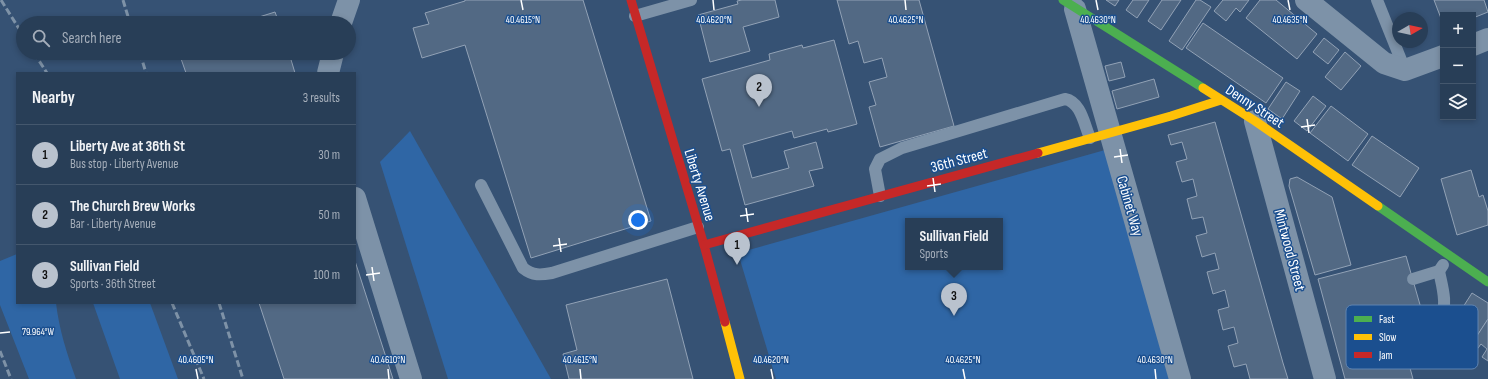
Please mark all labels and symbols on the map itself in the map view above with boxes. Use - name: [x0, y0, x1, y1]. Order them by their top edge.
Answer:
- north arrow: [1392, 12, 1428, 48]
- text: 40.4615°N: [506, 14, 540, 26]
- text: 40.4620°N: [696, 14, 732, 26]
- text: 40.4625°N: [888, 14, 924, 26]
- text: 40.4630°N: [1080, 14, 1116, 26]
- text: 40.4635°N: [1272, 14, 1308, 26]
- pin: 2: [746, 74, 772, 107]
- street label: Denny Street: [1222, 80, 1288, 133]
- street label: 36th Street: [929, 144, 990, 177]
- street label: Liberty Avenue: [680, 147, 720, 224]
- street label: Cabinet Way: [1112, 174, 1147, 239]
- street label: Mintwood Street: [1269, 207, 1310, 294]
- your location: [628, 210, 648, 230]
- pin: 1: [724, 232, 750, 265]
- pin: 3: [941, 283, 967, 316]
- legend: [1346, 305, 1478, 369]
- text: Fast: [1379, 313, 1395, 326]
- text: 79.964°W: [22, 326, 55, 338]
- text: Slow: [1379, 331, 1396, 344]
- text: Jam: [1378, 349, 1393, 362]
- text: 40.4605°N: [178, 354, 214, 366]
- text: 40.4610°N: [371, 354, 405, 366]
- text: 40.4615°N: [563, 354, 597, 366]
- text: 40.4620°N: [753, 354, 789, 366]
- text: 40.4625°N: [945, 354, 981, 366]
- text: 40.4630°N: [1137, 354, 1173, 366]

